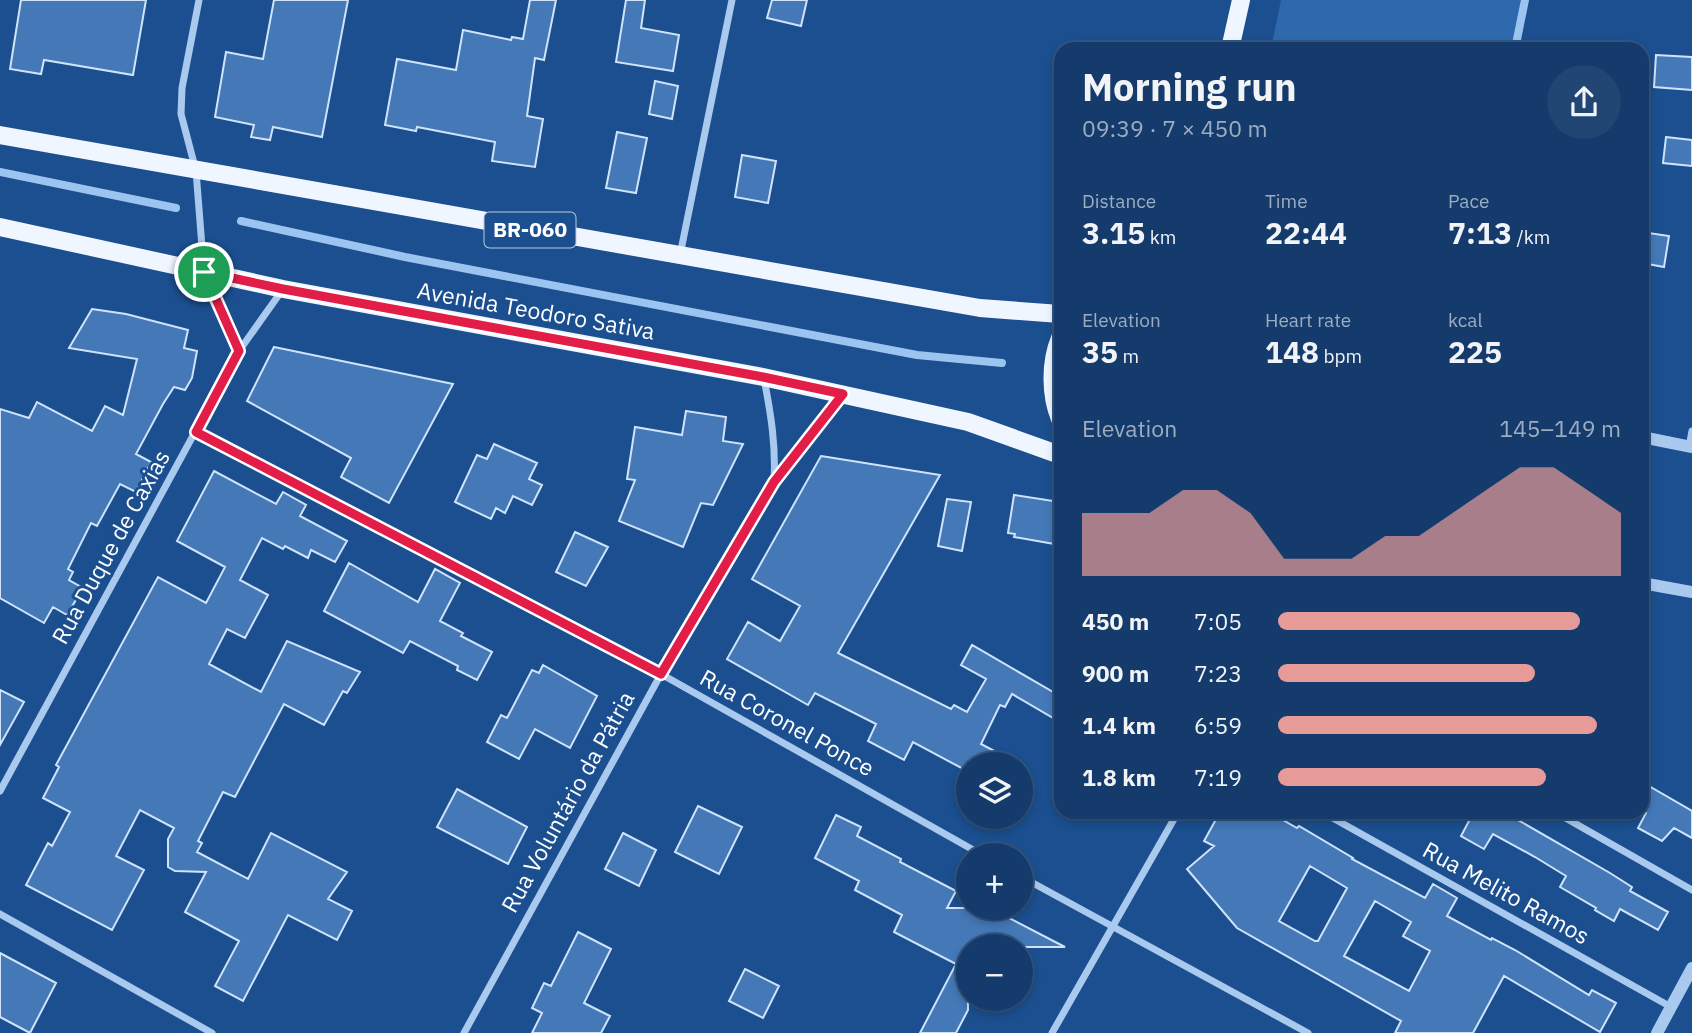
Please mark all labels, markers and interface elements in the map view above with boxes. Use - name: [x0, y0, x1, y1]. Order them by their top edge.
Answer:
- text: Morning run: [1082, 62, 1297, 111]
- button: share: [1547, 65, 1621, 139]
- text: 09:39 · 7 × 450 m: [1082, 113, 1268, 143]
- text: Distance: [1082, 189, 1156, 213]
- text: Time: [1265, 189, 1308, 213]
- text: Pace: [1448, 189, 1489, 213]
- road number: BR-060: [484, 212, 576, 247]
- text: 3.15: [1082, 213, 1145, 252]
- text: 22:44: [1265, 213, 1347, 252]
- text: 7:13: [1448, 213, 1512, 252]
- text: km: [1145, 225, 1176, 249]
- text: /km: [1512, 225, 1550, 249]
- pin: [174, 242, 234, 302]
- icon: arrive: [185, 253, 223, 291]
- street label: Avenida Teodoro Sativa: [415, 274, 657, 346]
- text: Elevation: [1082, 308, 1161, 332]
- text: Heart rate: [1265, 308, 1351, 332]
- text: kcal: [1448, 308, 1483, 332]
- text: 35: [1082, 332, 1118, 371]
- text: 148: [1265, 332, 1319, 371]
- text: 225: [1448, 332, 1502, 371]
- text: m: [1118, 344, 1139, 368]
- text: bpm: [1319, 344, 1362, 368]
- text: Elevation: [1082, 413, 1177, 443]
- text: 145–149 m: [1499, 413, 1621, 443]
- street label: Rua Duque de Caxias: [44, 444, 176, 649]
- text: 450 m: [1082, 606, 1149, 636]
- text: 7:05: [1194, 606, 1242, 636]
- text: 900 m: [1082, 658, 1149, 688]
- text: 7:23: [1194, 658, 1242, 688]
- street label: Rua Coronel Ponce: [695, 662, 880, 782]
- street label: Rua Voluntário da Pátria: [494, 686, 640, 917]
- text: 1.4 km: [1082, 710, 1156, 740]
- text: 6:59: [1194, 710, 1242, 740]
- map controls: [956, 752, 1033, 1011]
- button: layers: [956, 752, 1033, 829]
- text: 1.8 km: [1082, 762, 1156, 792]
- text: 7:19: [1194, 762, 1242, 792]
- street label: Rua Melito Ramos: [1418, 834, 1595, 950]
- button: +: [956, 843, 1033, 920]
- button: −: [956, 934, 1033, 1011]

